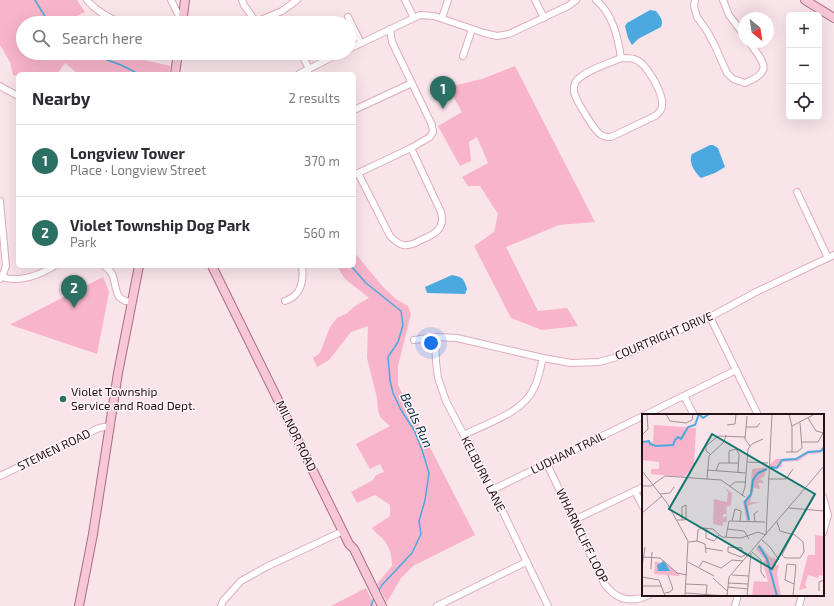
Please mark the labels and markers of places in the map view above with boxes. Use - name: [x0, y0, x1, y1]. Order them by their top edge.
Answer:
- pin: 1: [430, 76, 456, 109]
- pin: 2: [61, 275, 87, 308]
- place label: Violet Township Service and Road Dept.: [71, 384, 195, 412]
- marker: Violet Township Service and Road Dept.: [58, 394, 68, 404]

